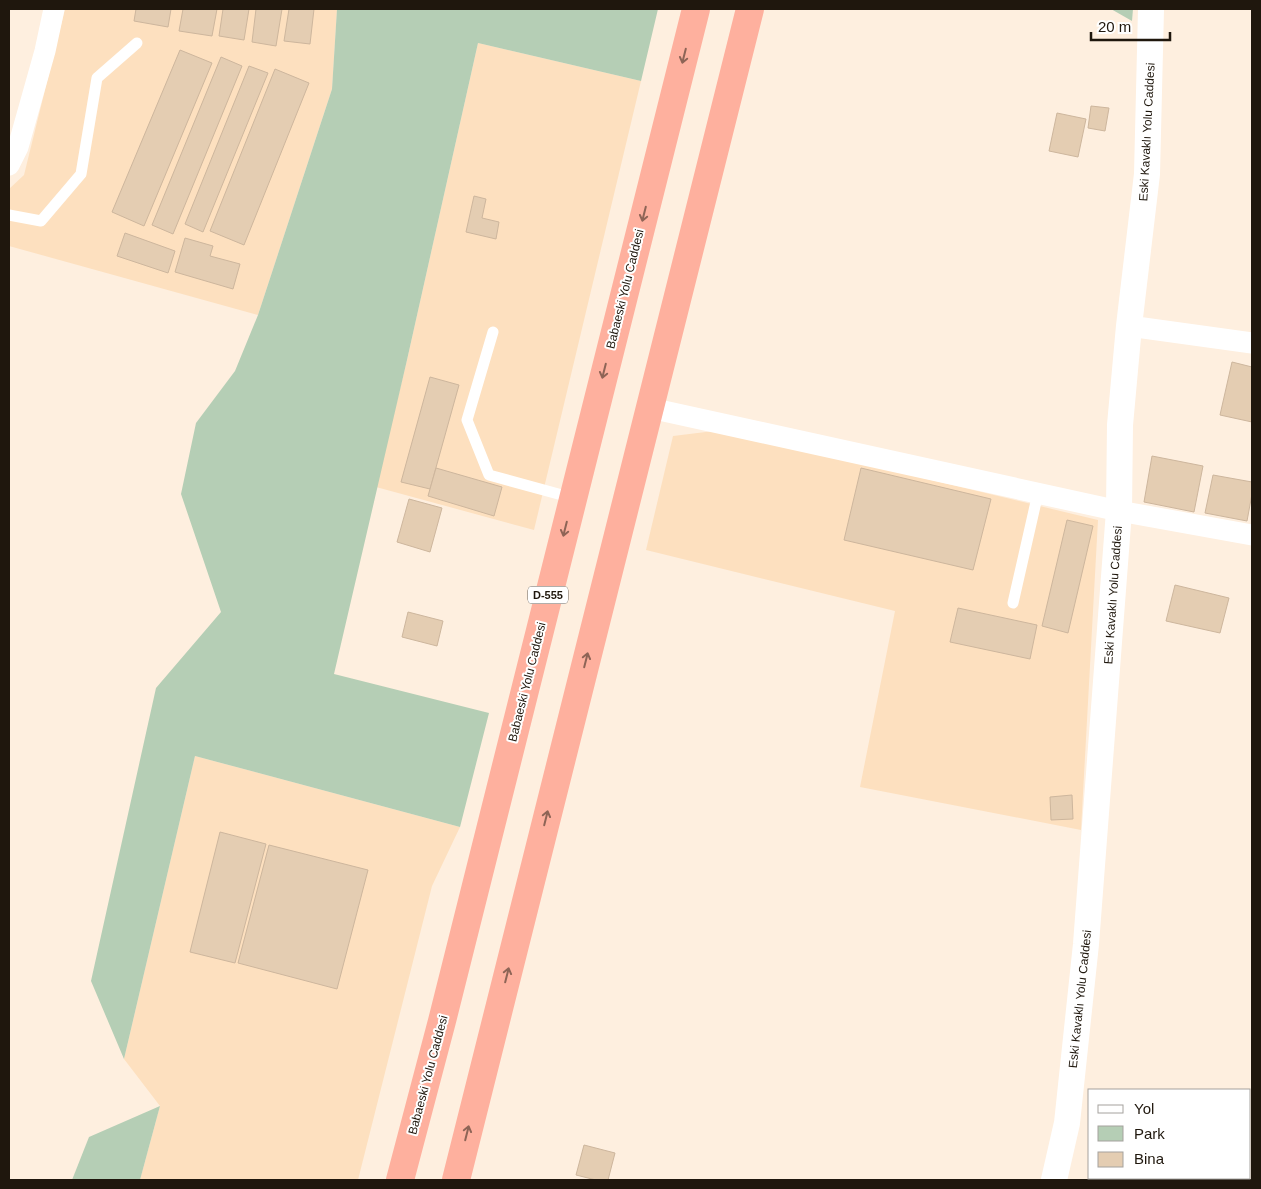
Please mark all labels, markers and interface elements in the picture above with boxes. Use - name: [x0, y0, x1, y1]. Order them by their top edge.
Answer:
- scale bar: [1091, 10, 1170, 42]
- text: 20 m: [1098, 18, 1131, 35]
- one-way arrow: [679, 48, 688, 64]
- street label: Eski Kavaklı Yolu Caddesi: [1136, 62, 1158, 202]
- one-way arrow: [639, 205, 648, 221]
- street label: Babaeski Yolu Caddesi: [603, 228, 647, 350]
- one-way arrow: [599, 363, 608, 379]
- one-way arrow: [560, 520, 569, 536]
- street label: Eski Kavaklı Yolu Caddesi: [1101, 525, 1125, 665]
- road number: D-555: [528, 586, 568, 604]
- street label: Babaeski Yolu Caddesi: [505, 621, 549, 743]
- one-way arrow: [582, 653, 591, 669]
- one-way arrow: [542, 810, 551, 826]
- street label: Eski Kavaklı Yolu Caddesi: [1066, 929, 1094, 1069]
- one-way arrow: [502, 968, 512, 984]
- street label: Babaeski Yolu Caddesi: [405, 1014, 451, 1136]
- legend: [1088, 1089, 1251, 1179]
- text: Yol: [1134, 1100, 1154, 1117]
- one-way arrow: [463, 1125, 472, 1141]
- text: Park: [1134, 1125, 1165, 1142]
- text: Bina: [1134, 1150, 1165, 1167]

